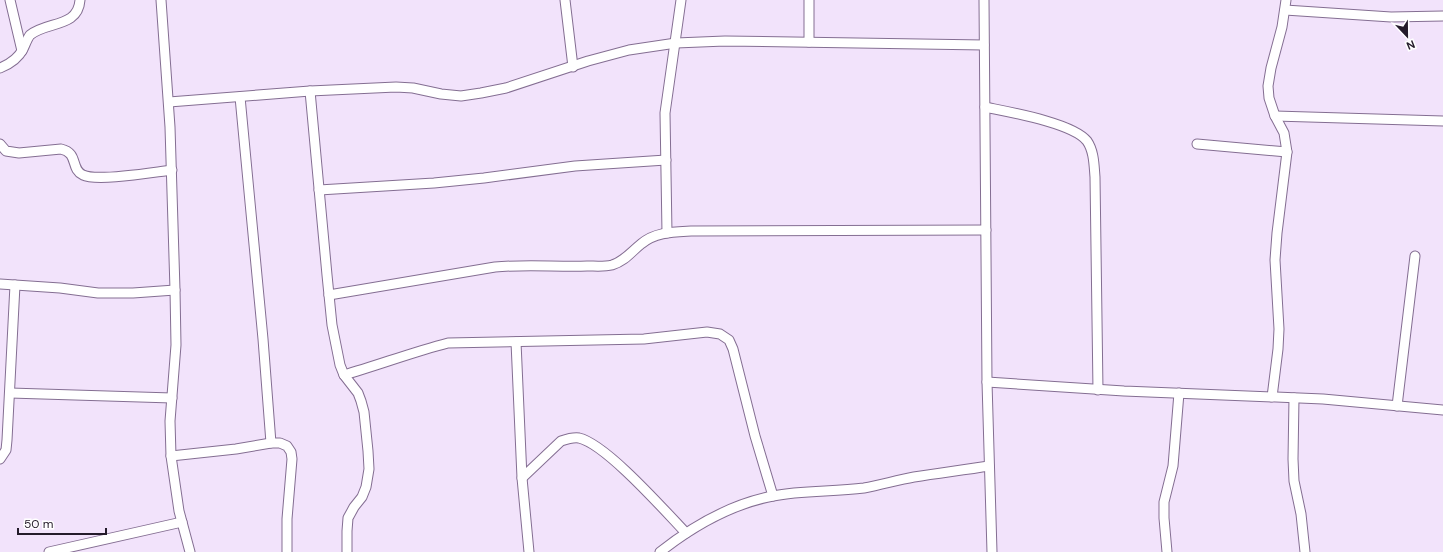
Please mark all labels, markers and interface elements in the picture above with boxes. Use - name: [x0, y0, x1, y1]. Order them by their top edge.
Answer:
- north arrow: [1387, 16, 1427, 56]
- text: N: [1404, 37, 1417, 53]
- scale bar: [18, 510, 106, 536]
- text: 50 m: [24, 516, 53, 532]

